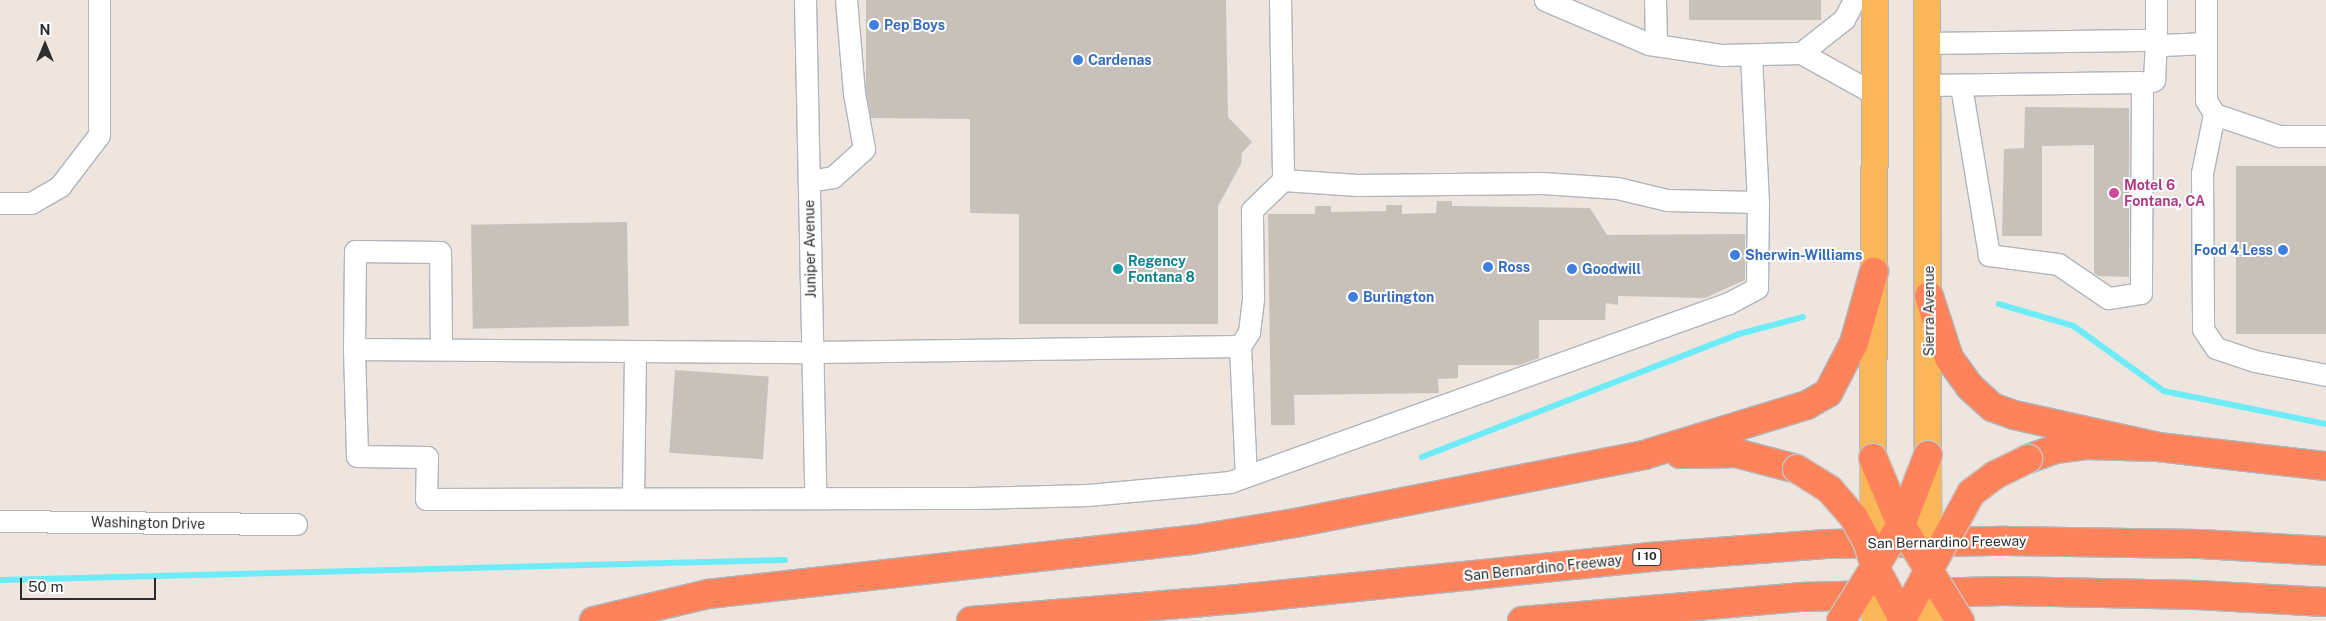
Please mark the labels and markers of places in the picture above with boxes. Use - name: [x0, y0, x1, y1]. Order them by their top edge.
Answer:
- place label: Pep Boys: [884, 17, 945, 33]
- marker: Pep Boys: [868, 19, 880, 31]
- place label: Cardenas: [1088, 52, 1152, 68]
- marker: Cardenas: [1072, 54, 1084, 66]
- place label: Motel 6 Fontana, CA: [2124, 177, 2205, 210]
- marker: Motel 6 Fontana, CA: [2108, 187, 2120, 199]
- place label: Food 4 Less: [2194, 242, 2273, 258]
- marker: Food 4 Less: [2277, 244, 2289, 256]
- place label: Sherwin-Williams: [1745, 247, 1862, 263]
- marker: Sherwin-Williams: [1729, 249, 1741, 261]
- place label: Regency Fontana 8: [1128, 253, 1195, 286]
- place label: Ross: [1498, 259, 1530, 275]
- marker: Ross: [1482, 261, 1494, 273]
- place label: Goodwill: [1582, 261, 1641, 277]
- marker: Regency Fontana 8: [1112, 263, 1124, 275]
- marker: Goodwill: [1566, 263, 1578, 275]
- place label: Burlington: [1363, 289, 1434, 305]
- marker: Burlington: [1347, 291, 1359, 303]

